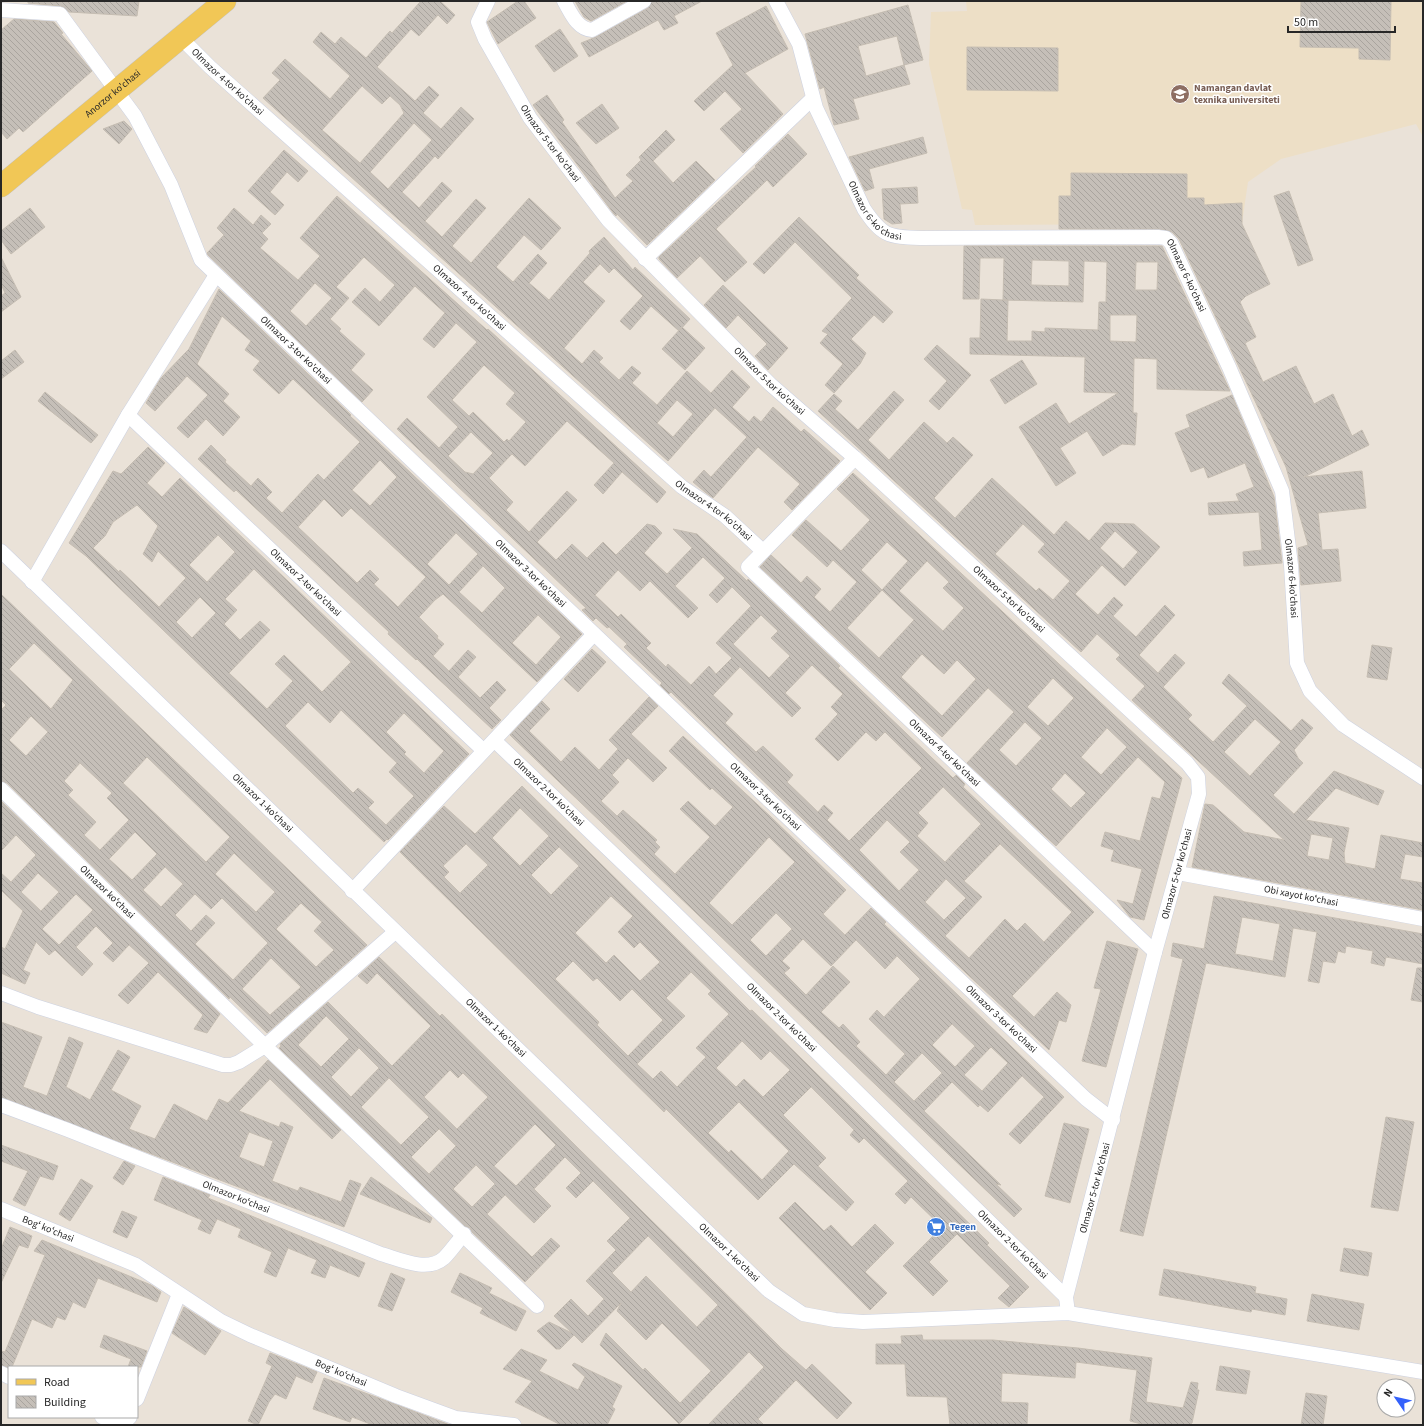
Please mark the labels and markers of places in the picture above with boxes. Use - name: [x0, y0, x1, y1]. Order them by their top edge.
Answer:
- place label: Namangan davlat texnika universiteti: [1194, 81, 1280, 107]
- school or university icon: Namangan davlat texnika universiteti: [1169, 83, 1191, 105]
- supermarket icon: Tegen: [925, 1216, 947, 1238]
- place label: Tegen: [950, 1220, 976, 1234]

